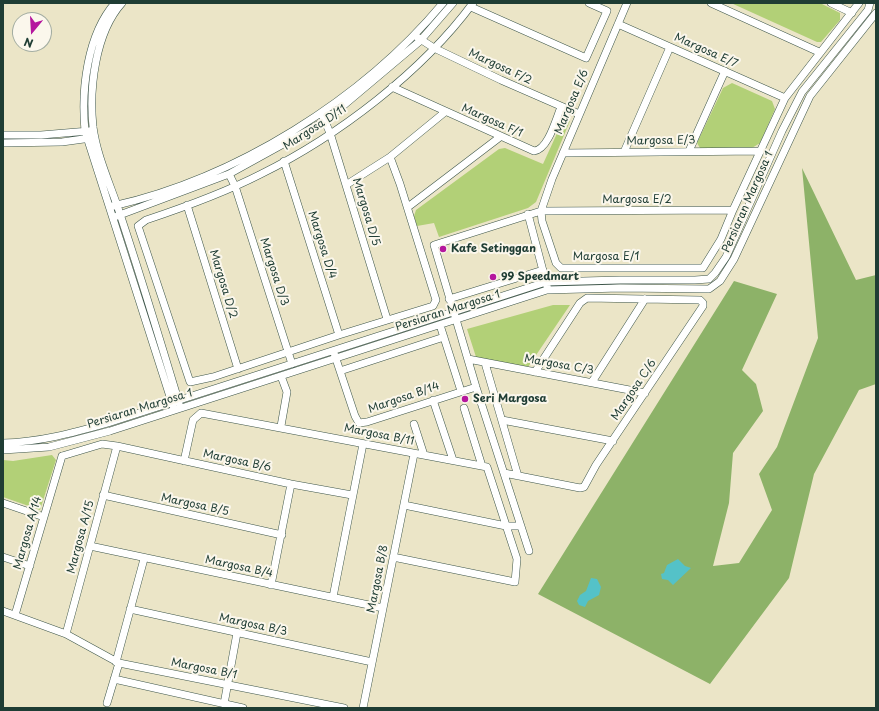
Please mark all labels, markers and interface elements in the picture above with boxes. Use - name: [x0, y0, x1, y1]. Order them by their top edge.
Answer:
- north arrow: [12, 12, 52, 52]
- street label: Margosa E/7: [672, 31, 740, 71]
- text: N: [22, 34, 35, 52]
- street label: Margosa F/2: [466, 47, 534, 87]
- street label: Margosa E/6: [552, 68, 592, 136]
- street label: Margosa F/1: [459, 102, 525, 140]
- street label: Margosa D/11: [281, 103, 349, 153]
- street label: Margosa E/3: [626, 134, 696, 148]
- street label: Persiaran Margosa 1: [720, 149, 776, 255]
- street label: Margosa D/5: [349, 176, 383, 248]
- street label: Margosa E/2: [602, 193, 672, 207]
- street label: Margosa D/4: [305, 210, 339, 280]
- street label: Margosa D/3: [257, 236, 291, 308]
- place label: Kafe Setinggan: [451, 242, 536, 256]
- marker: Kafe Setinggan: [438, 244, 448, 254]
- street label: Margosa D/2: [206, 248, 240, 320]
- street label: Margosa E/1: [573, 250, 639, 264]
- place label: 99 Speedmart: [501, 270, 579, 284]
- marker: 99 Speedmart: [488, 272, 498, 282]
- street label: Persiaran Margosa 1: [394, 288, 502, 334]
- street label: Margosa C/3: [523, 352, 595, 378]
- street label: Margosa C/6: [609, 357, 659, 423]
- street label: Margosa B/14: [367, 380, 441, 416]
- street label: Persiaran Margosa 1: [86, 387, 194, 431]
- place label: Seri Margosa: [473, 392, 547, 406]
- marker: Seri Margosa: [460, 394, 470, 404]
- street label: Margosa B/11: [343, 422, 415, 448]
- street label: Margosa B/6: [202, 447, 272, 475]
- street label: Margosa B/5: [160, 491, 230, 519]
- street label: Margosa A/14: [11, 495, 45, 571]
- street label: Margosa A/15: [65, 499, 97, 575]
- street label: Margosa B/8: [365, 544, 391, 614]
- street label: Margosa B/4: [204, 553, 274, 581]
- street label: Margosa B/3: [218, 611, 288, 639]
- street label: Margosa B/1: [170, 656, 238, 682]

